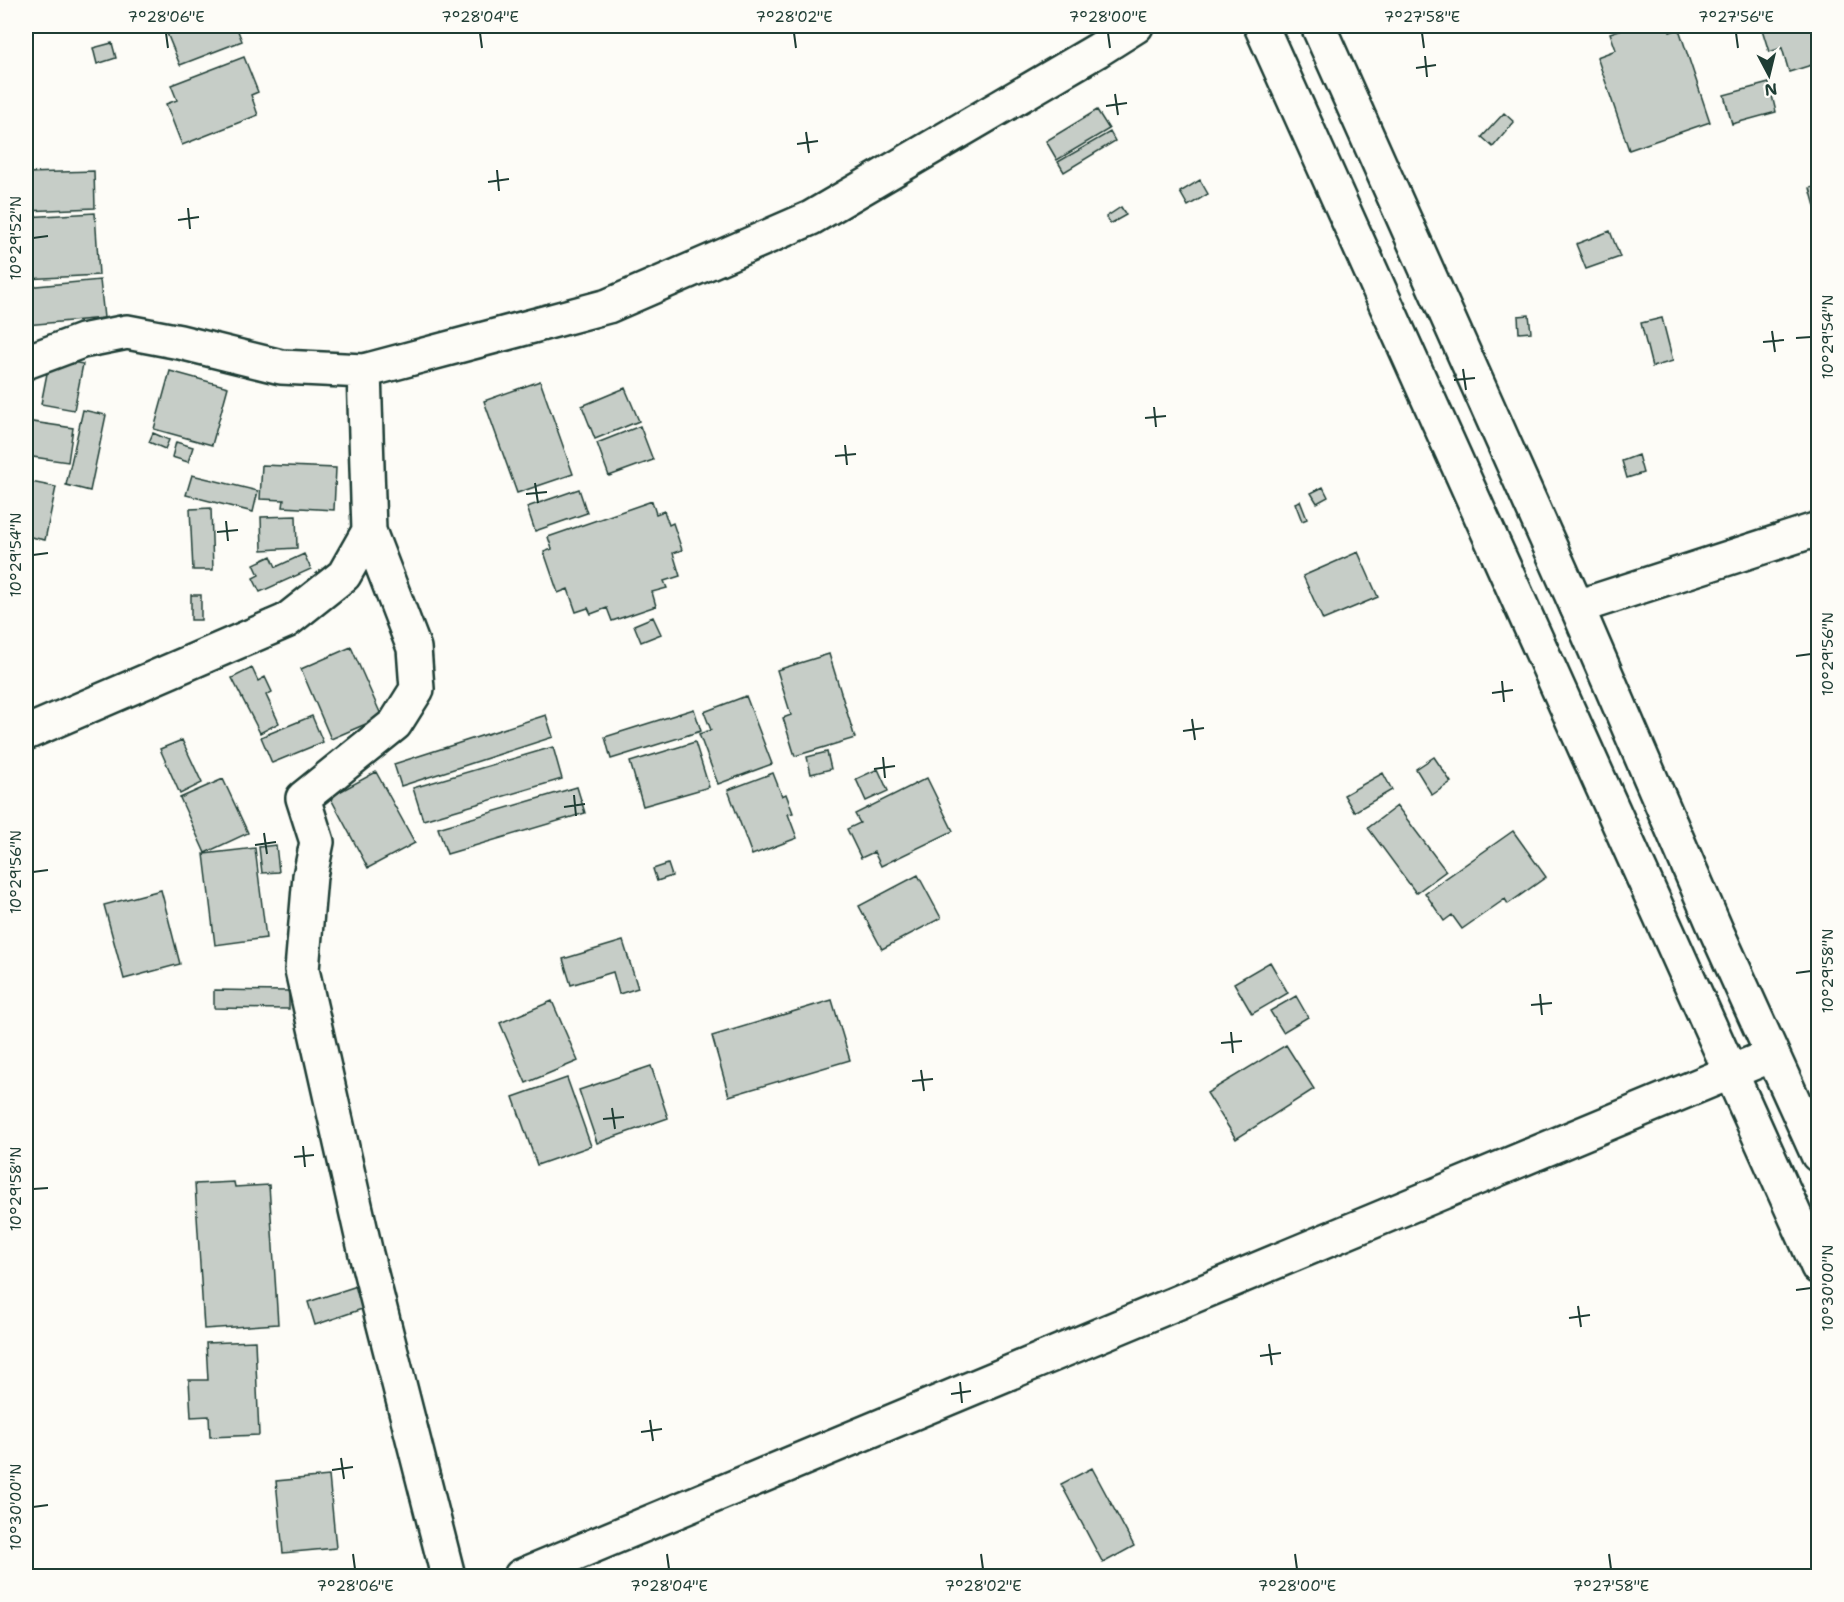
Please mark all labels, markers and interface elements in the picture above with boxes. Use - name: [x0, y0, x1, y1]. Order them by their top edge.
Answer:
- text: 7°28'06"E: [127, 7, 205, 27]
- text: 7°28'04"E: [441, 7, 519, 27]
- text: 7°28'02"E: [755, 7, 833, 27]
- text: 7°28'00"E: [1069, 7, 1147, 27]
- text: 7°27'58"E: [1384, 7, 1460, 27]
- text: 7°27'56"E: [1698, 7, 1774, 27]
- north arrow: [1739, 45, 1799, 105]
- text: N: [1763, 78, 1778, 101]
- text: 10°29'52"N: [6, 196, 26, 280]
- text: 10°29'54"N: [1818, 295, 1838, 379]
- text: 10°29'54"N: [6, 513, 26, 597]
- text: 10°29'56"N: [1818, 612, 1838, 696]
- text: 10°29'56"N: [6, 830, 26, 914]
- text: 10°29'58"N: [1818, 929, 1838, 1013]
- text: 10°29'58"N: [6, 1147, 26, 1231]
- text: 10°30'00"N: [1818, 1245, 1838, 1331]
- text: 10°30'00"N: [6, 1464, 26, 1550]
- text: 7°28'06"E: [316, 1576, 394, 1596]
- text: 7°28'04"E: [630, 1576, 708, 1596]
- text: 7°28'02"E: [944, 1576, 1022, 1596]
- text: 7°28'00"E: [1258, 1576, 1336, 1596]
- text: 7°27'58"E: [1573, 1576, 1649, 1596]

